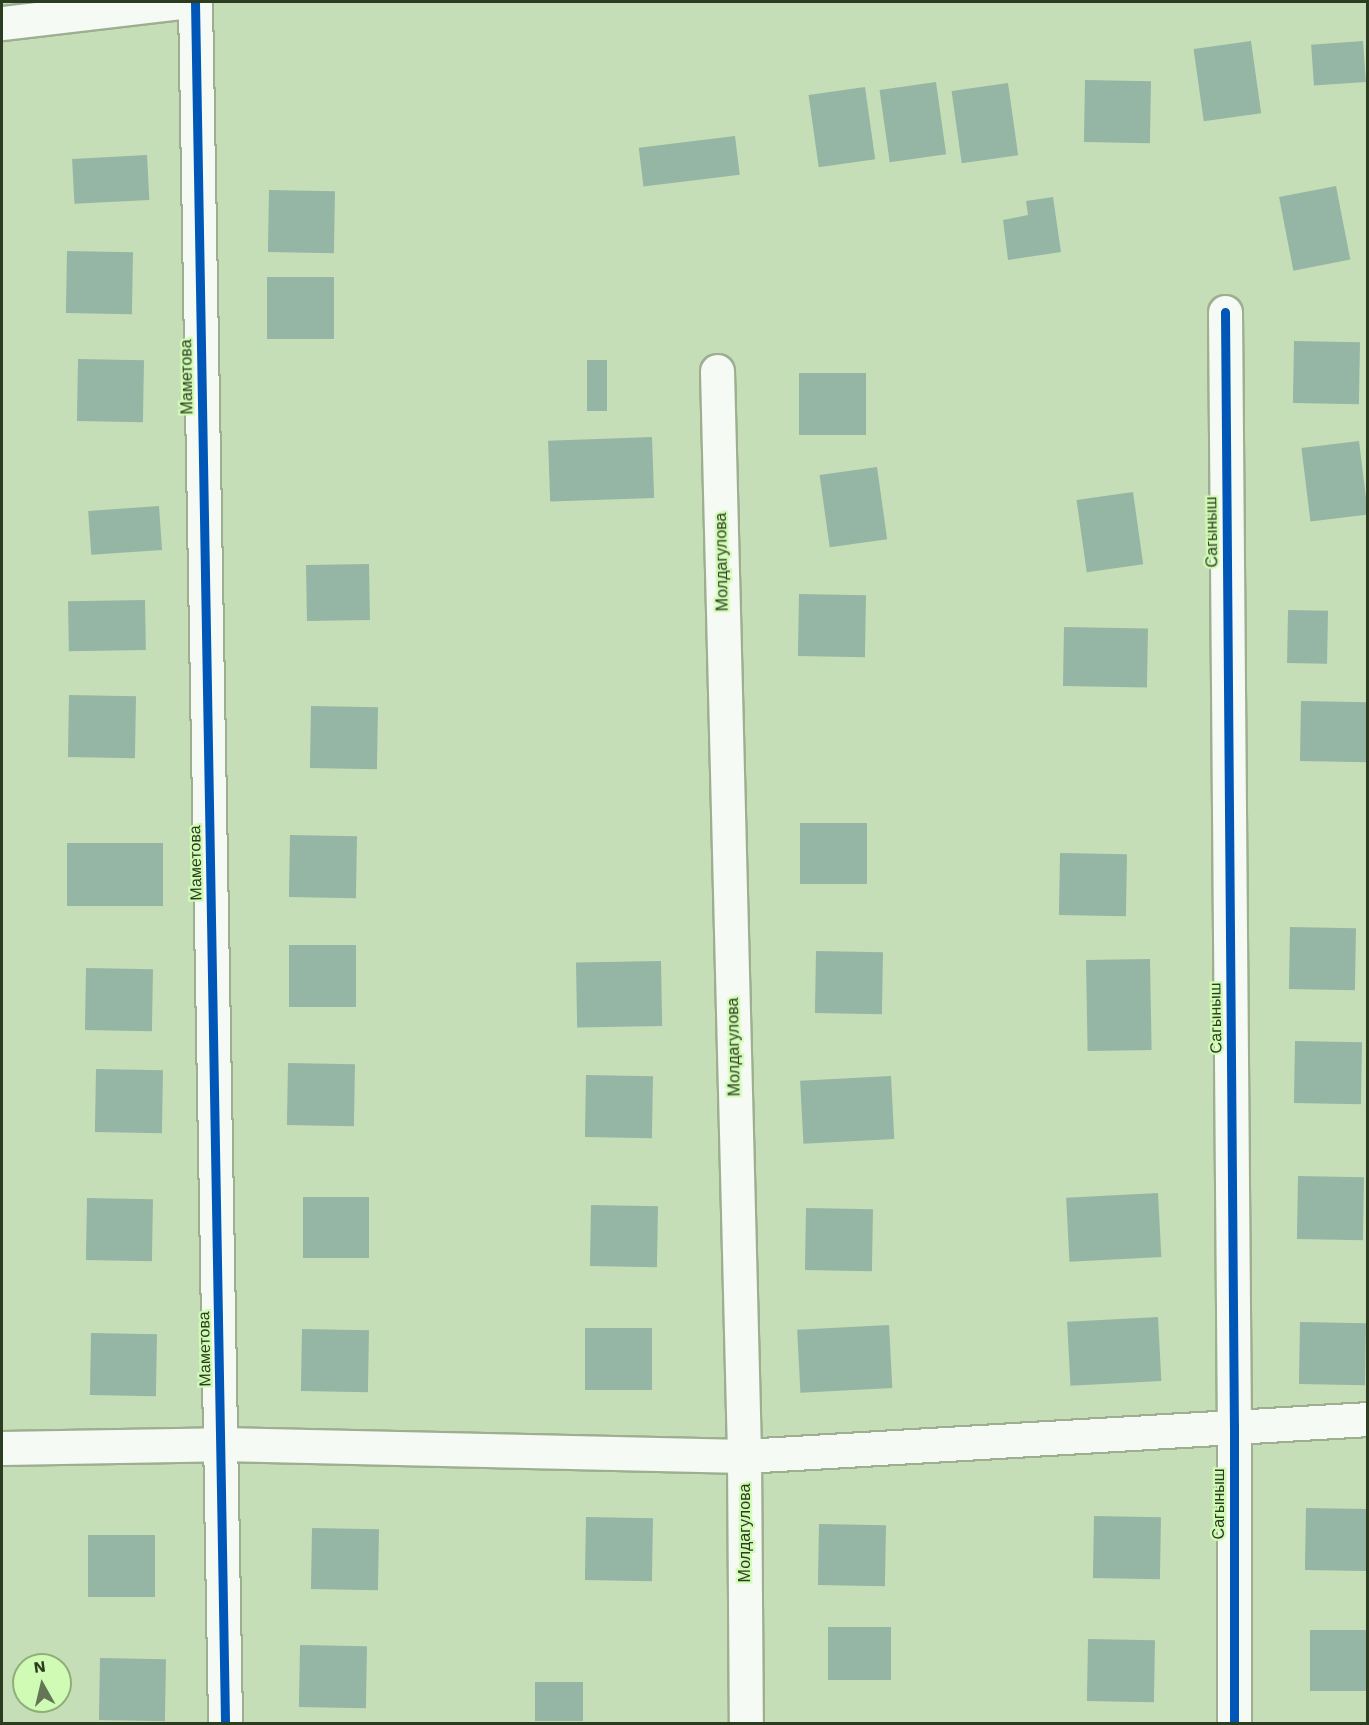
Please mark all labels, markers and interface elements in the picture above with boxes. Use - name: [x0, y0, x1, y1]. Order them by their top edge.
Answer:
- street label: Маметова: [177, 339, 197, 415]
- street label: Сагыныш: [1202, 496, 1222, 568]
- street label: Молдагулова: [712, 512, 732, 612]
- street label: Маметова: [186, 825, 206, 901]
- street label: Сагыныш: [1206, 982, 1226, 1054]
- street label: Молдагулова: [724, 997, 744, 1097]
- street label: Маметова: [195, 1311, 215, 1387]
- street label: Сагыныш: [1209, 1468, 1229, 1540]
- street label: Молдагулова: [735, 1484, 755, 1582]
- north arrow: [12, 1653, 72, 1713]
- text: N: [33, 1656, 47, 1677]

